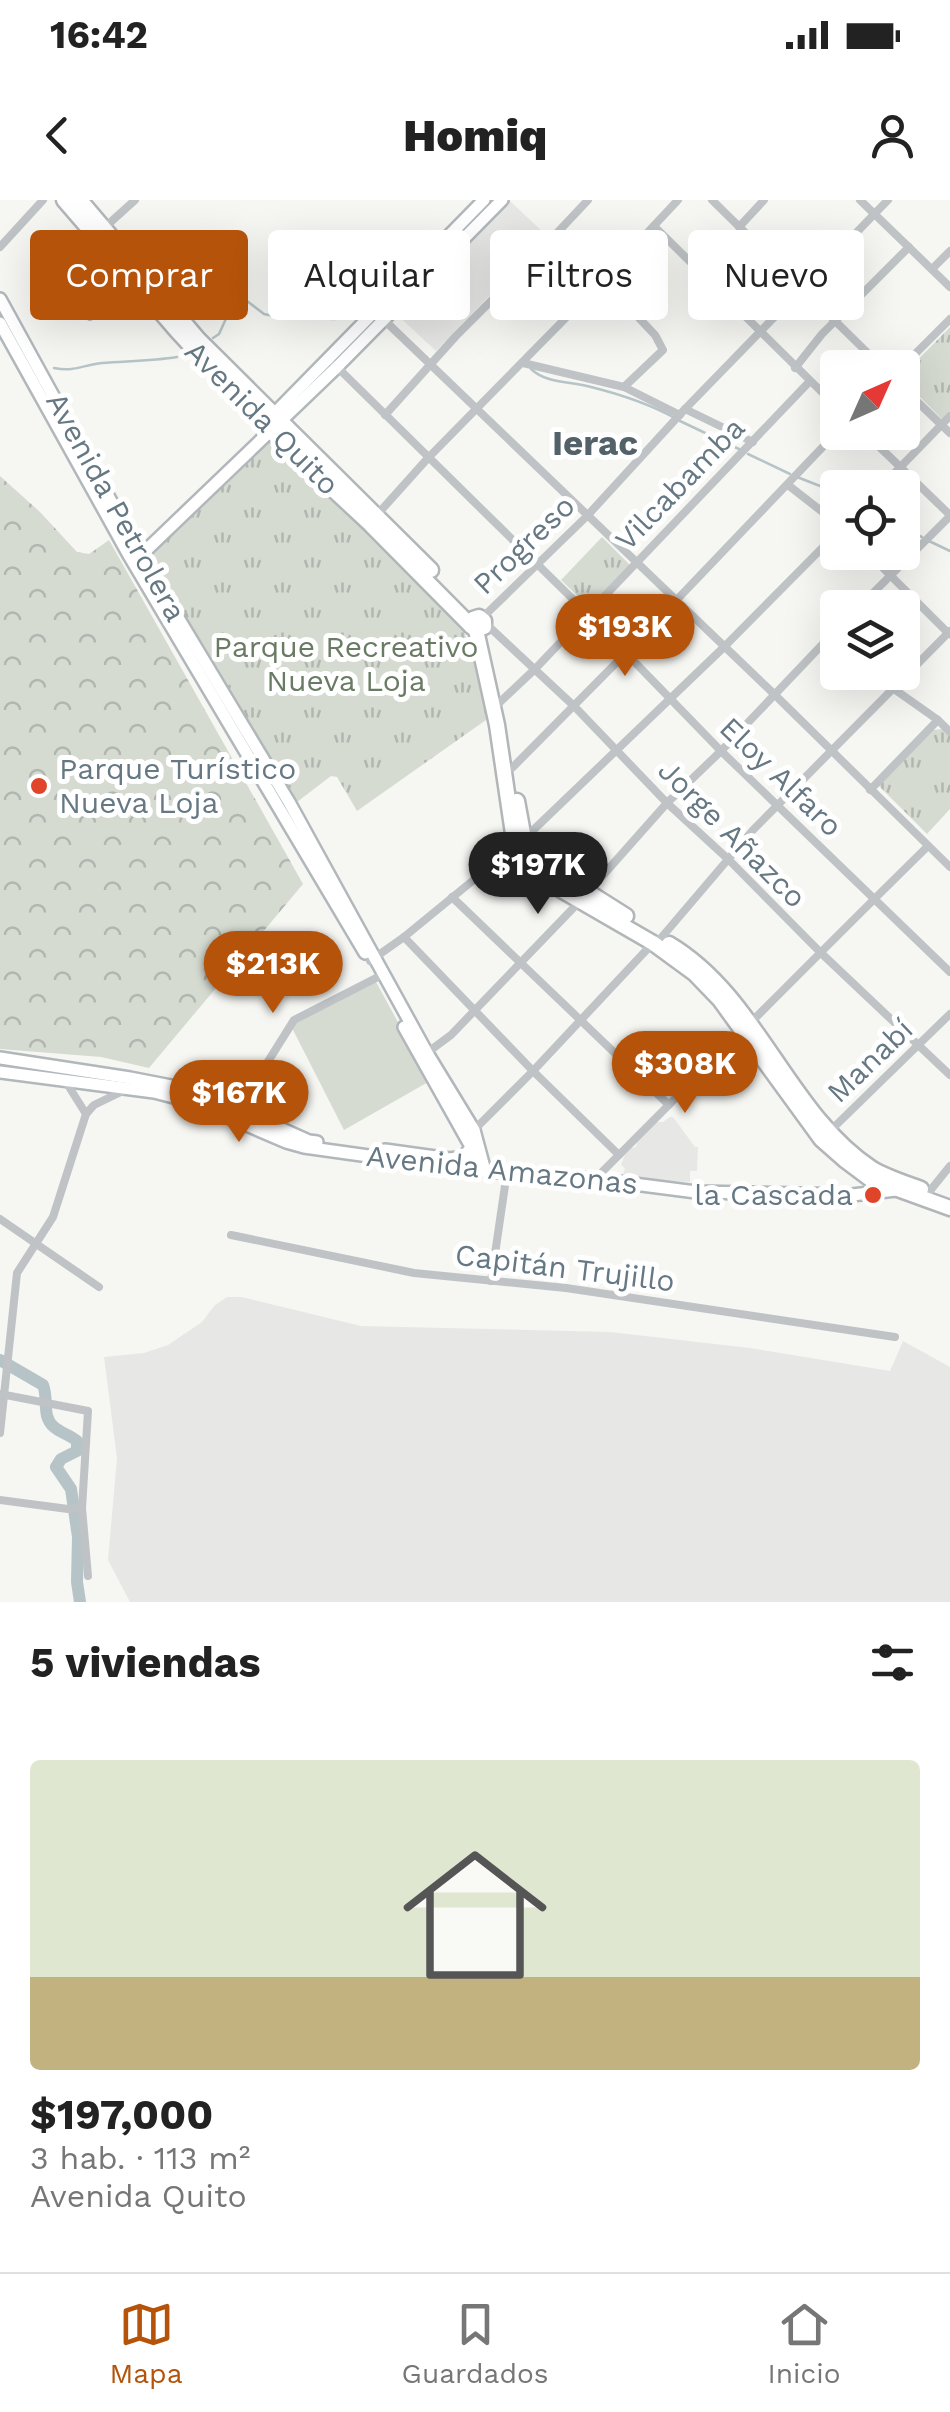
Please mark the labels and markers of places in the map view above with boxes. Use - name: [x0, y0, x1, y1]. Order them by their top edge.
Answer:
- pin: $193K: [555, 594, 695, 679]
- place label: Parque Turístico Nueva Loja: [59, 751, 296, 820]
- marker: Parque Turístico Nueva Loja: [28, 775, 50, 797]
- pin: $197K: [468, 832, 608, 917]
- pin: $213K: [203, 931, 343, 1016]
- pin: $308K: [615, 1031, 755, 1116]
- pin: $167K: [169, 1060, 309, 1145]
- place label: la Cascada: [694, 1177, 853, 1212]
- marker: la Cascada: [862, 1184, 884, 1206]

